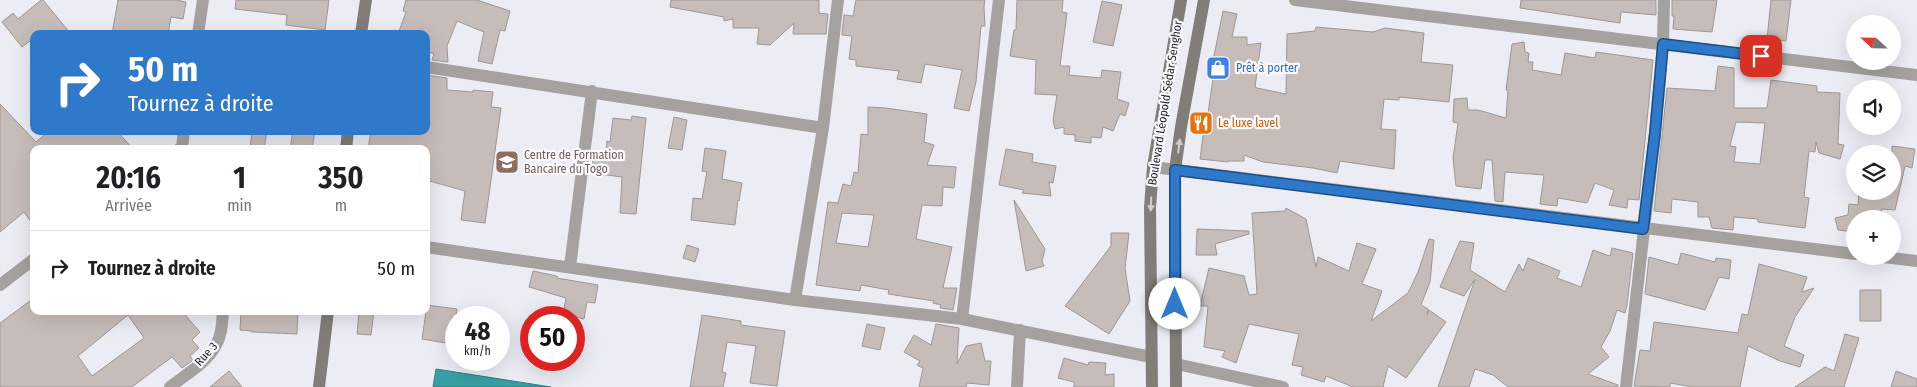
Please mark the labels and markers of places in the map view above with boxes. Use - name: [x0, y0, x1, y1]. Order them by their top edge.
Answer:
- pin: [1740, 35, 1782, 77]
- shop icon: Prêt à porter: [1205, 55, 1231, 81]
- place label: Prêt à porter: [1236, 61, 1299, 75]
- restaurant icon: Le luxe lavel: [1188, 110, 1214, 136]
- place label: Le luxe lavel: [1218, 116, 1278, 130]
- place label: Centre de Formation Bancaire du Togo: [524, 148, 624, 176]
- school or university icon: Centre de Formation Bancaire du Togo: [494, 149, 520, 175]

